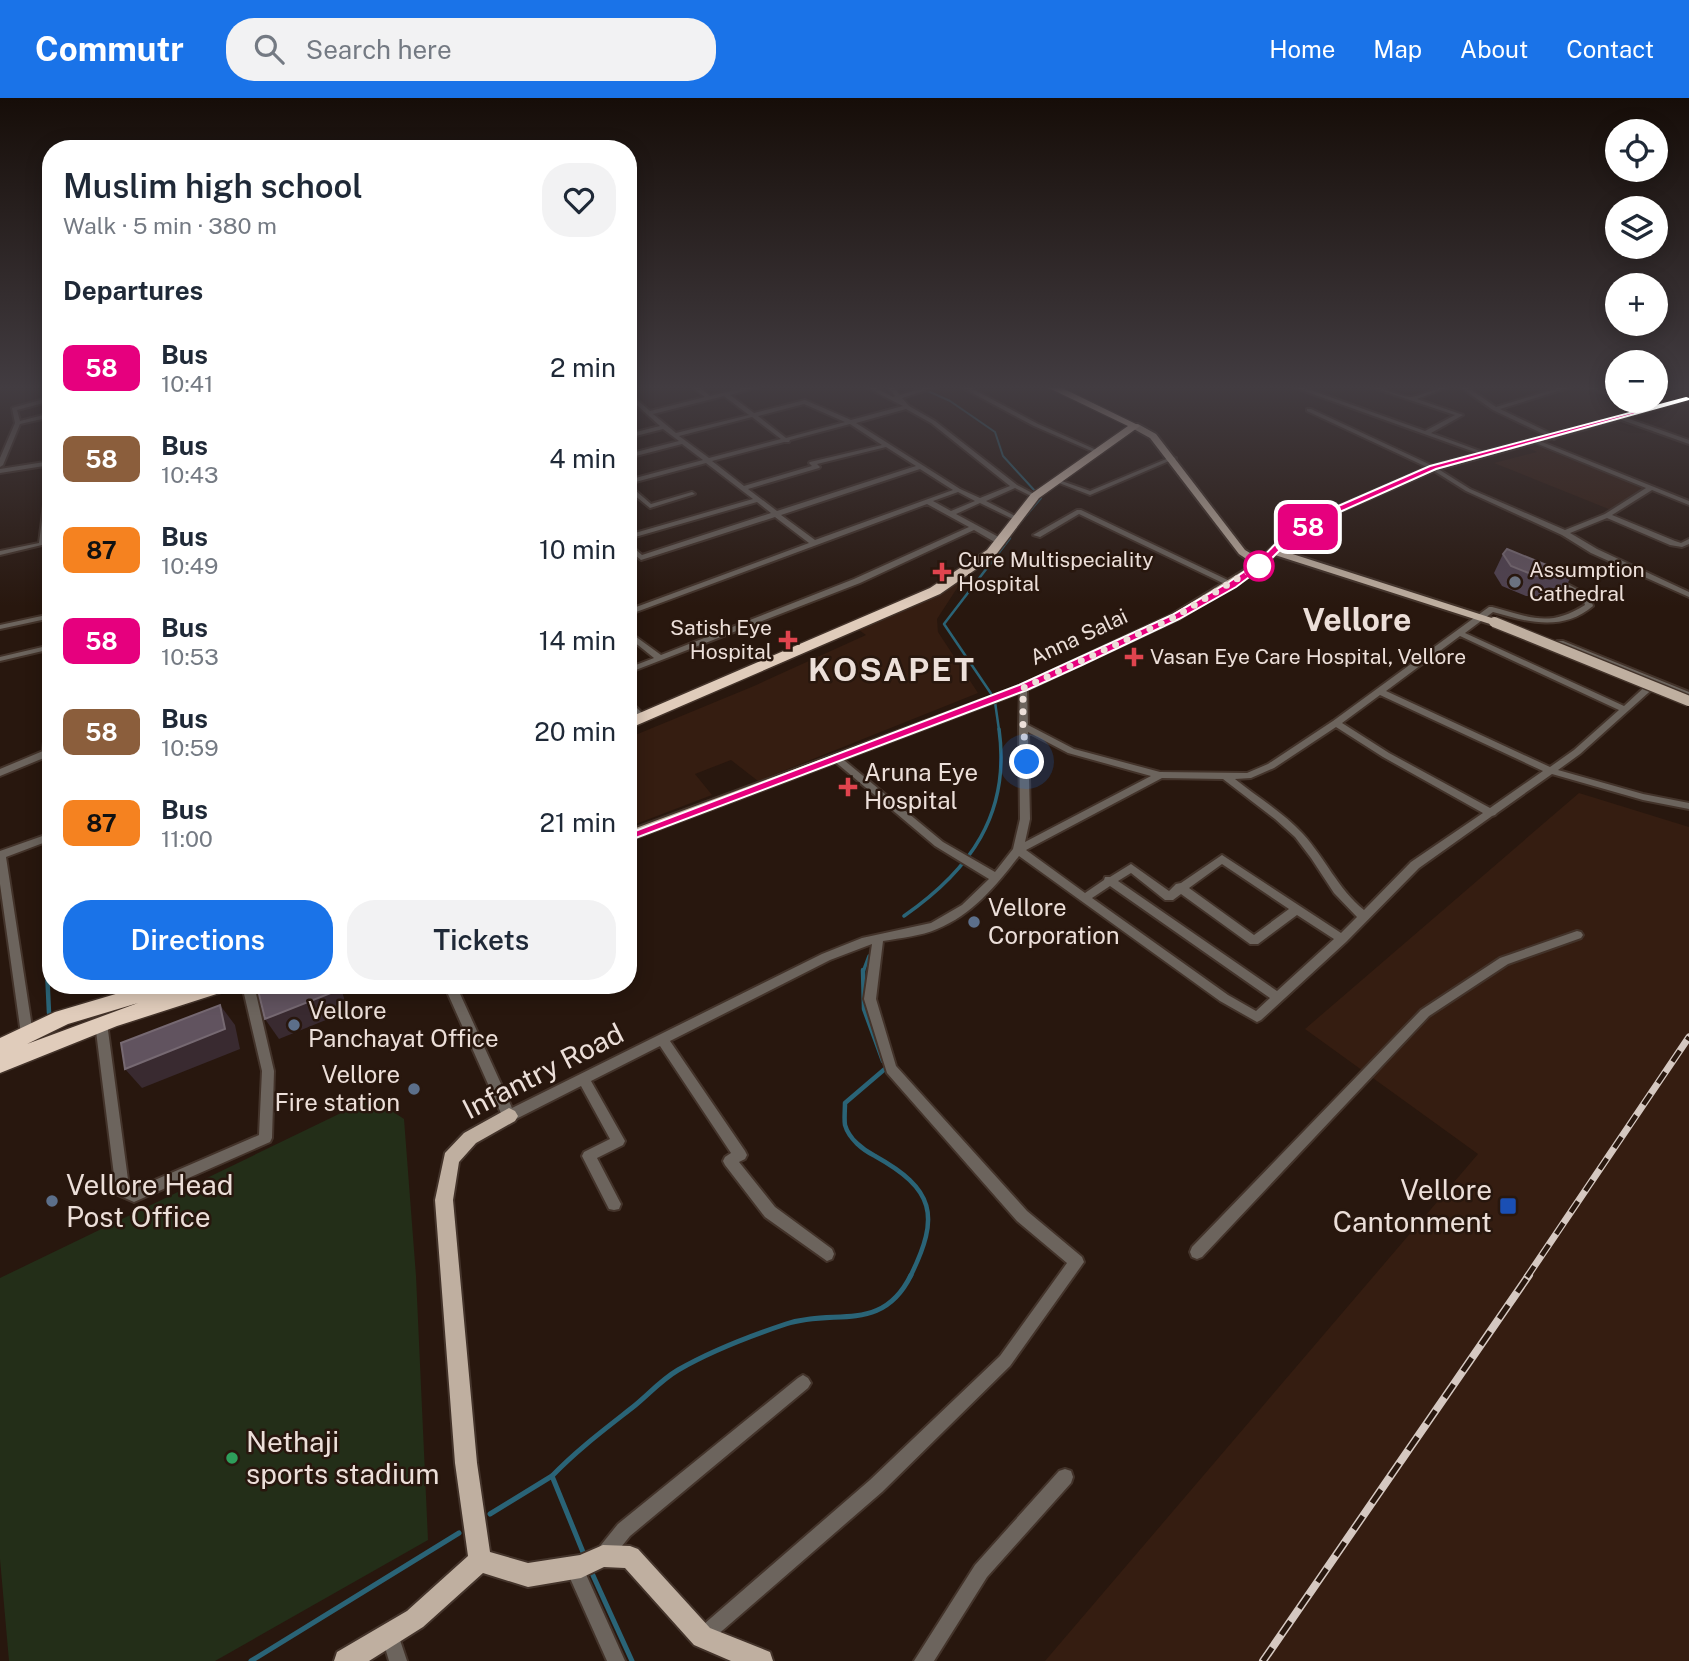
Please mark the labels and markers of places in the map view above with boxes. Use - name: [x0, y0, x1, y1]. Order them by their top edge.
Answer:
- place label: Cure Multispeciality Hospital: [958, 547, 1154, 596]
- unlabelled marker: [1244, 551, 1274, 581]
- place label: Assumption Cathedral: [1529, 557, 1645, 606]
- marker: Cure Multispeciality Hospital: [932, 562, 952, 582]
- marker: Assumption Cathedral: [1507, 574, 1523, 590]
- place label: Satish Eye Hospital: [670, 615, 772, 664]
- marker: Satish Eye Hospital: [778, 630, 798, 650]
- place label: Vasan Eye Care Hospital, Vellore: [1150, 644, 1466, 669]
- marker: Vasan Eye Care Hospital, Vellore: [1124, 647, 1144, 667]
- place label: Aruna Eye Hospital: [864, 758, 978, 814]
- marker: Aruna Eye Hospital: [838, 777, 858, 797]
- place label: Vellore Corporation: [988, 893, 1120, 949]
- marker: Vellore Corporation: [966, 914, 982, 930]
- place label: Vellore Panchayat Office: [308, 996, 499, 1052]
- marker: Vellore Panchayat Office: [286, 1017, 302, 1033]
- place label: Vellore Fire station: [275, 1060, 400, 1116]
- marker: Vellore Fire station: [406, 1081, 422, 1097]
- place label: Vellore Head Post Office: [66, 1168, 233, 1233]
- place label: Vellore Cantonment: [1333, 1173, 1492, 1238]
- marker: Vellore Head Post Office: [44, 1193, 60, 1209]
- marker: Vellore Cantonment: [1498, 1196, 1518, 1216]
- place label: Nethaji sports stadium: [246, 1425, 440, 1490]
- marker: Nethaji sports stadium: [224, 1450, 240, 1466]

